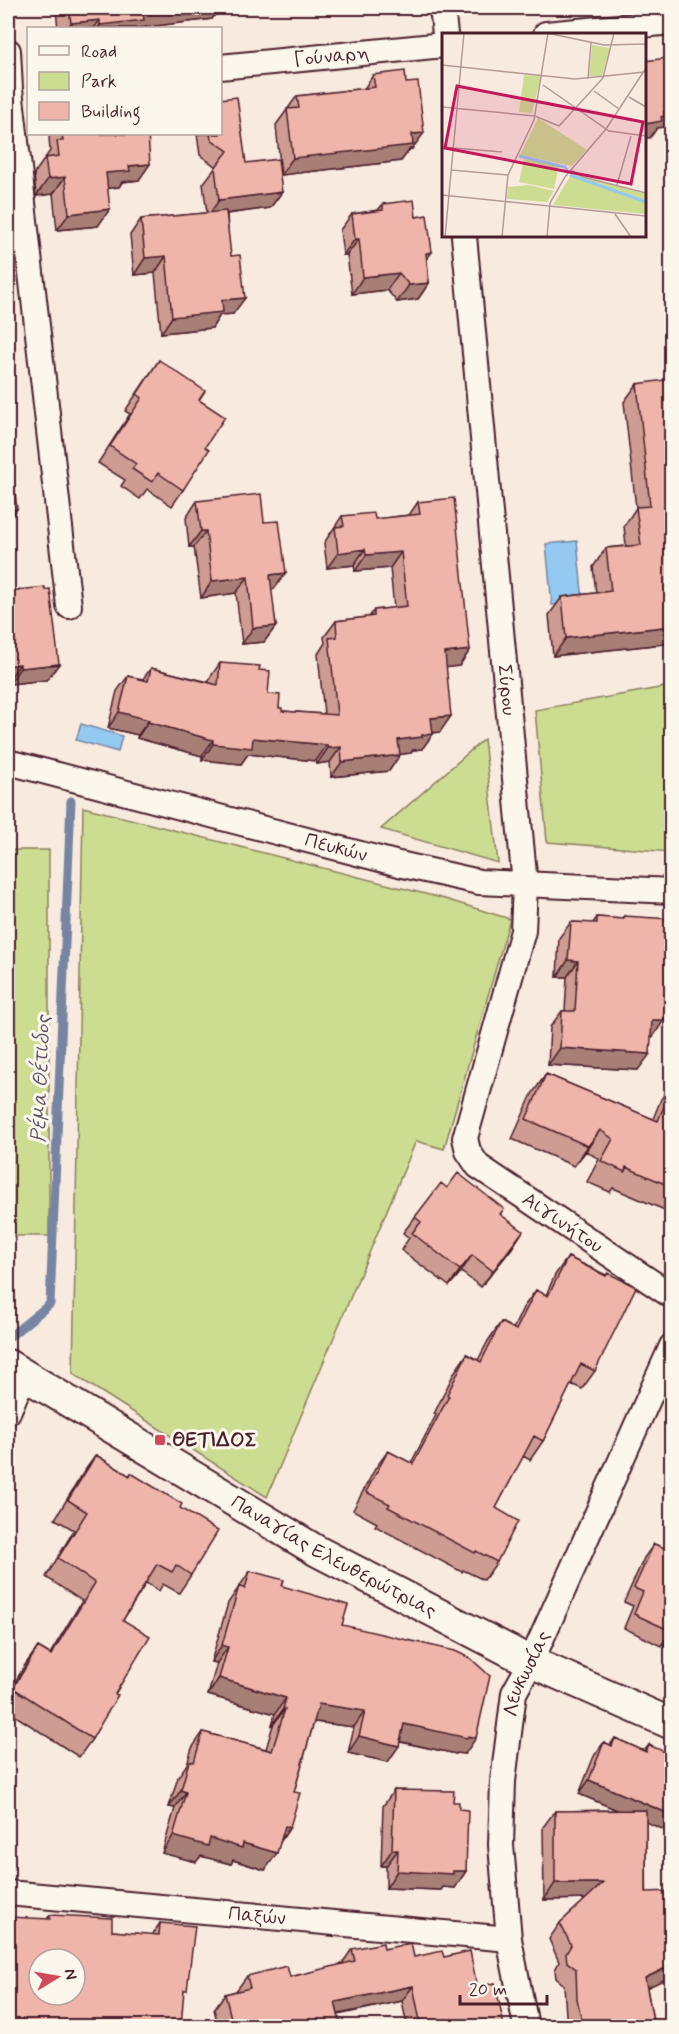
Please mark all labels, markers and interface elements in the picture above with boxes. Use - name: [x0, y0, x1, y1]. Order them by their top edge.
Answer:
- legend: [27, 27, 222, 135]
- inset map: [442, 33, 646, 237]
- street label: Γούναρη: [292, 39, 371, 73]
- text: Road: [81, 40, 117, 64]
- text: Park: [81, 70, 117, 94]
- text: Building: [81, 100, 141, 126]
- street label: Σύρου: [491, 663, 523, 717]
- street label: Πευκών: [302, 827, 370, 869]
- water label: Ρέμα Θέτιδος: [25, 1013, 57, 1143]
- street label: Αιγινήτου: [517, 1186, 608, 1260]
- place label: ΘΕΤΙΔΟΣ: [172, 1427, 257, 1454]
- marker: ΘΕΤΙΔΟΣ: [153, 1433, 167, 1447]
- street label: Παναγίας Ελευθερώτριας: [226, 1489, 441, 1624]
- street label: Λευκωσίας: [498, 1626, 557, 1718]
- street label: Παξών: [227, 1900, 287, 1932]
- north arrow: [27, 1947, 87, 2007]
- text: N: [59, 1967, 82, 1982]
- scale bar: [460, 1968, 547, 2006]
- text: 20 m: [469, 1978, 507, 2002]

